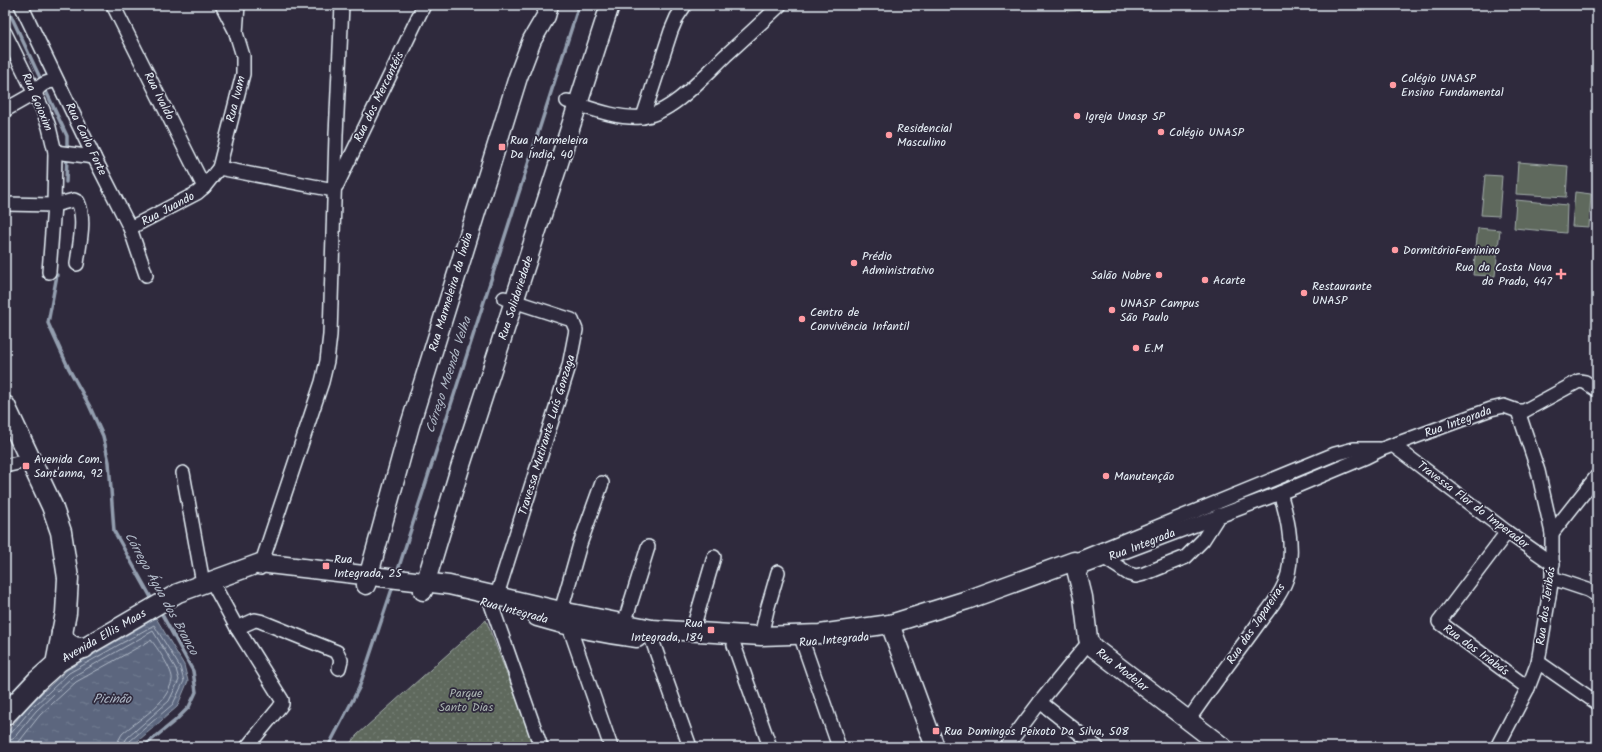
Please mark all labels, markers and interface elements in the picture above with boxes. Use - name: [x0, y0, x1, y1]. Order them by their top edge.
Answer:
- street label: Rua dos Mercantéis: [349, 48, 409, 146]
- street label: Rua Ivaldo: [139, 69, 179, 123]
- place label: Colégio UNASP Ensino Fundamental: [1401, 69, 1504, 102]
- street label: Rua Goioxim: [16, 70, 58, 135]
- street label: Rua Ivam: [221, 73, 251, 124]
- marker: Colégio UNASP Ensino Fundamental: [1388, 80, 1398, 90]
- street label: Rua Carlo Forte: [60, 99, 112, 179]
- place label: Igreja Unasp SP: [1085, 107, 1166, 126]
- marker: Igreja Unasp SP: [1072, 111, 1082, 121]
- place label: Residencial Masculino: [897, 119, 952, 152]
- place label: Colégio UNASP: [1169, 123, 1245, 142]
- marker: Colégio UNASP: [1156, 127, 1166, 137]
- marker: Residencial Masculino: [884, 130, 894, 140]
- place label: Rua Marmeleira Da Índia, 40: [510, 131, 588, 164]
- marker: Rua Marmeleira Da Índia, 40: [497, 142, 507, 152]
- street label: Rua Juando: [138, 187, 198, 231]
- street label: Rua Marmeleira da Índia: [424, 230, 478, 354]
- place label: DormitórioFeminino: [1403, 241, 1500, 260]
- marker: DormitórioFeminino: [1390, 245, 1400, 255]
- place label: Prédio Administrativo: [862, 247, 934, 280]
- street label: Rua Solidariedade: [493, 253, 539, 343]
- marker: Prédio Administrativo: [849, 258, 859, 268]
- place label: Rua da Costa Nova do Prado, 447: [1455, 258, 1552, 291]
- place label: Salão Nobre: [1091, 266, 1152, 285]
- marker: Rua da Costa Nova do Prado, 447: [1555, 268, 1567, 280]
- marker: Salão Nobre: [1154, 270, 1164, 280]
- place label: Acarte: [1213, 271, 1246, 290]
- marker: Acarte: [1200, 275, 1210, 285]
- place label: Restaurante UNASP: [1312, 277, 1372, 310]
- marker: Restaurante UNASP: [1299, 288, 1309, 298]
- place label: UNASP Campus São Paulo: [1120, 294, 1199, 327]
- place label: Centro de Convivência Infantil: [810, 303, 909, 336]
- marker: UNASP Campus São Paulo: [1107, 305, 1117, 315]
- water label: Córrego Moenda Velha: [420, 313, 478, 436]
- marker: Centro de Convivência Infantil: [797, 314, 807, 324]
- place label: E.M: [1144, 339, 1164, 358]
- marker: E.M: [1131, 343, 1141, 353]
- street label: Travessa Mutirante Luís Gonzaga: [513, 352, 581, 518]
- street label: Rua Integrada: [1422, 401, 1495, 443]
- place label: Avenida Com. Sant'anna, 92: [34, 450, 103, 483]
- street label: Travessa Flor do Imperador: [1413, 456, 1534, 554]
- marker: Avenida Com. Sant'anna, 92: [21, 461, 31, 471]
- place label: Manutenção: [1114, 467, 1174, 486]
- marker: Manutenção: [1101, 471, 1111, 481]
- street label: Rua Integrada: [1106, 523, 1179, 566]
- water label: Córrego Água dos Branco: [118, 529, 204, 660]
- place label: Rua Integrada, 25: [334, 550, 404, 583]
- marker: Rua Integrada, 25: [321, 561, 331, 571]
- street label: Rua dos Jeribás: [1531, 565, 1561, 647]
- street label: Rua das Japareiras: [1222, 580, 1290, 668]
- street label: Rua Integrada: [478, 593, 551, 629]
- street label: Avenida Ellis Maas: [58, 604, 150, 668]
- place label: Rua Integrada, 184: [631, 614, 703, 647]
- street label: Rua dos Iriabás: [1439, 619, 1513, 681]
- marker: Rua Integrada, 184: [706, 625, 716, 635]
- street label: Rua Integrada: [798, 627, 870, 653]
- street label: Rua Modelar: [1092, 643, 1153, 697]
- park label: Parque Santo Dias: [439, 684, 493, 717]
- water label: Picinão: [93, 689, 132, 710]
- place label: Rua Domingos Peixoto Da Silva, 508: [944, 722, 1130, 741]
- marker: Rua Domingos Peixoto Da Silva, 508: [931, 726, 941, 736]

